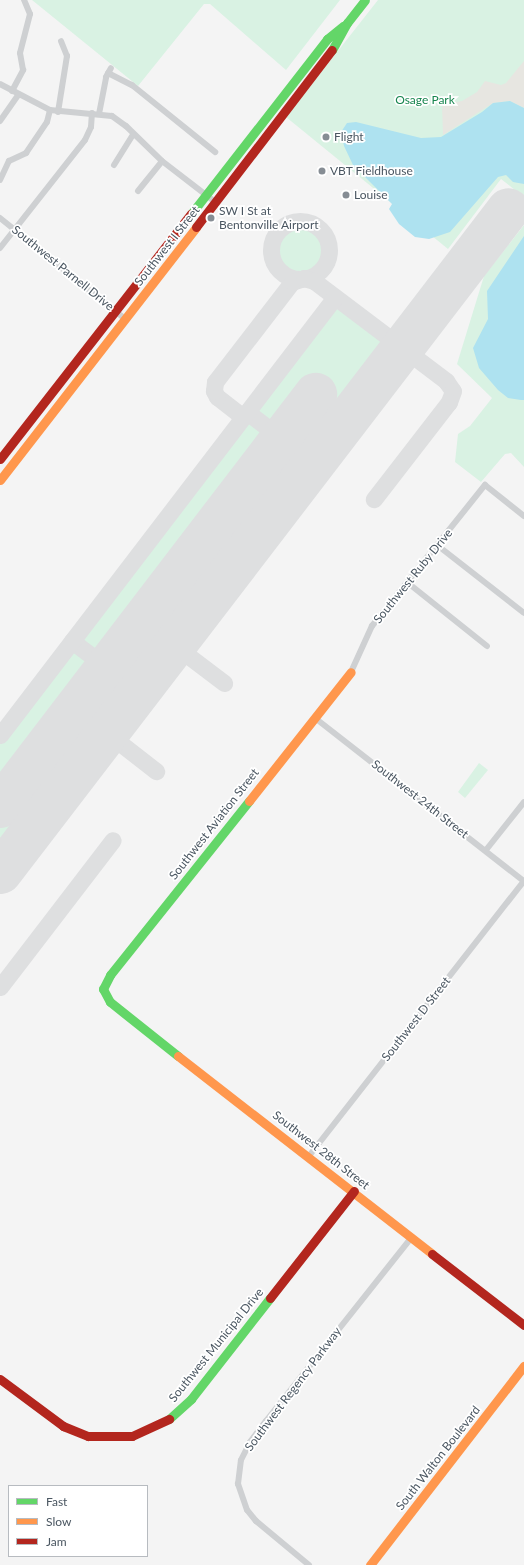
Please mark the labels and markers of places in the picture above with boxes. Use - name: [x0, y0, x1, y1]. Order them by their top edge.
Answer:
- place label: Flight: [334, 130, 364, 144]
- marker: Flight: [321, 132, 331, 142]
- place label: VBT Fieldhouse: [330, 164, 413, 178]
- marker: VBT Fieldhouse: [317, 166, 327, 176]
- place label: Louise: [354, 188, 388, 202]
- marker: Louise: [341, 190, 351, 200]
- place label: SW I St at Bentonville Airport: [219, 204, 319, 232]
- marker: SW I St at Bentonville Airport: [206, 213, 216, 223]

